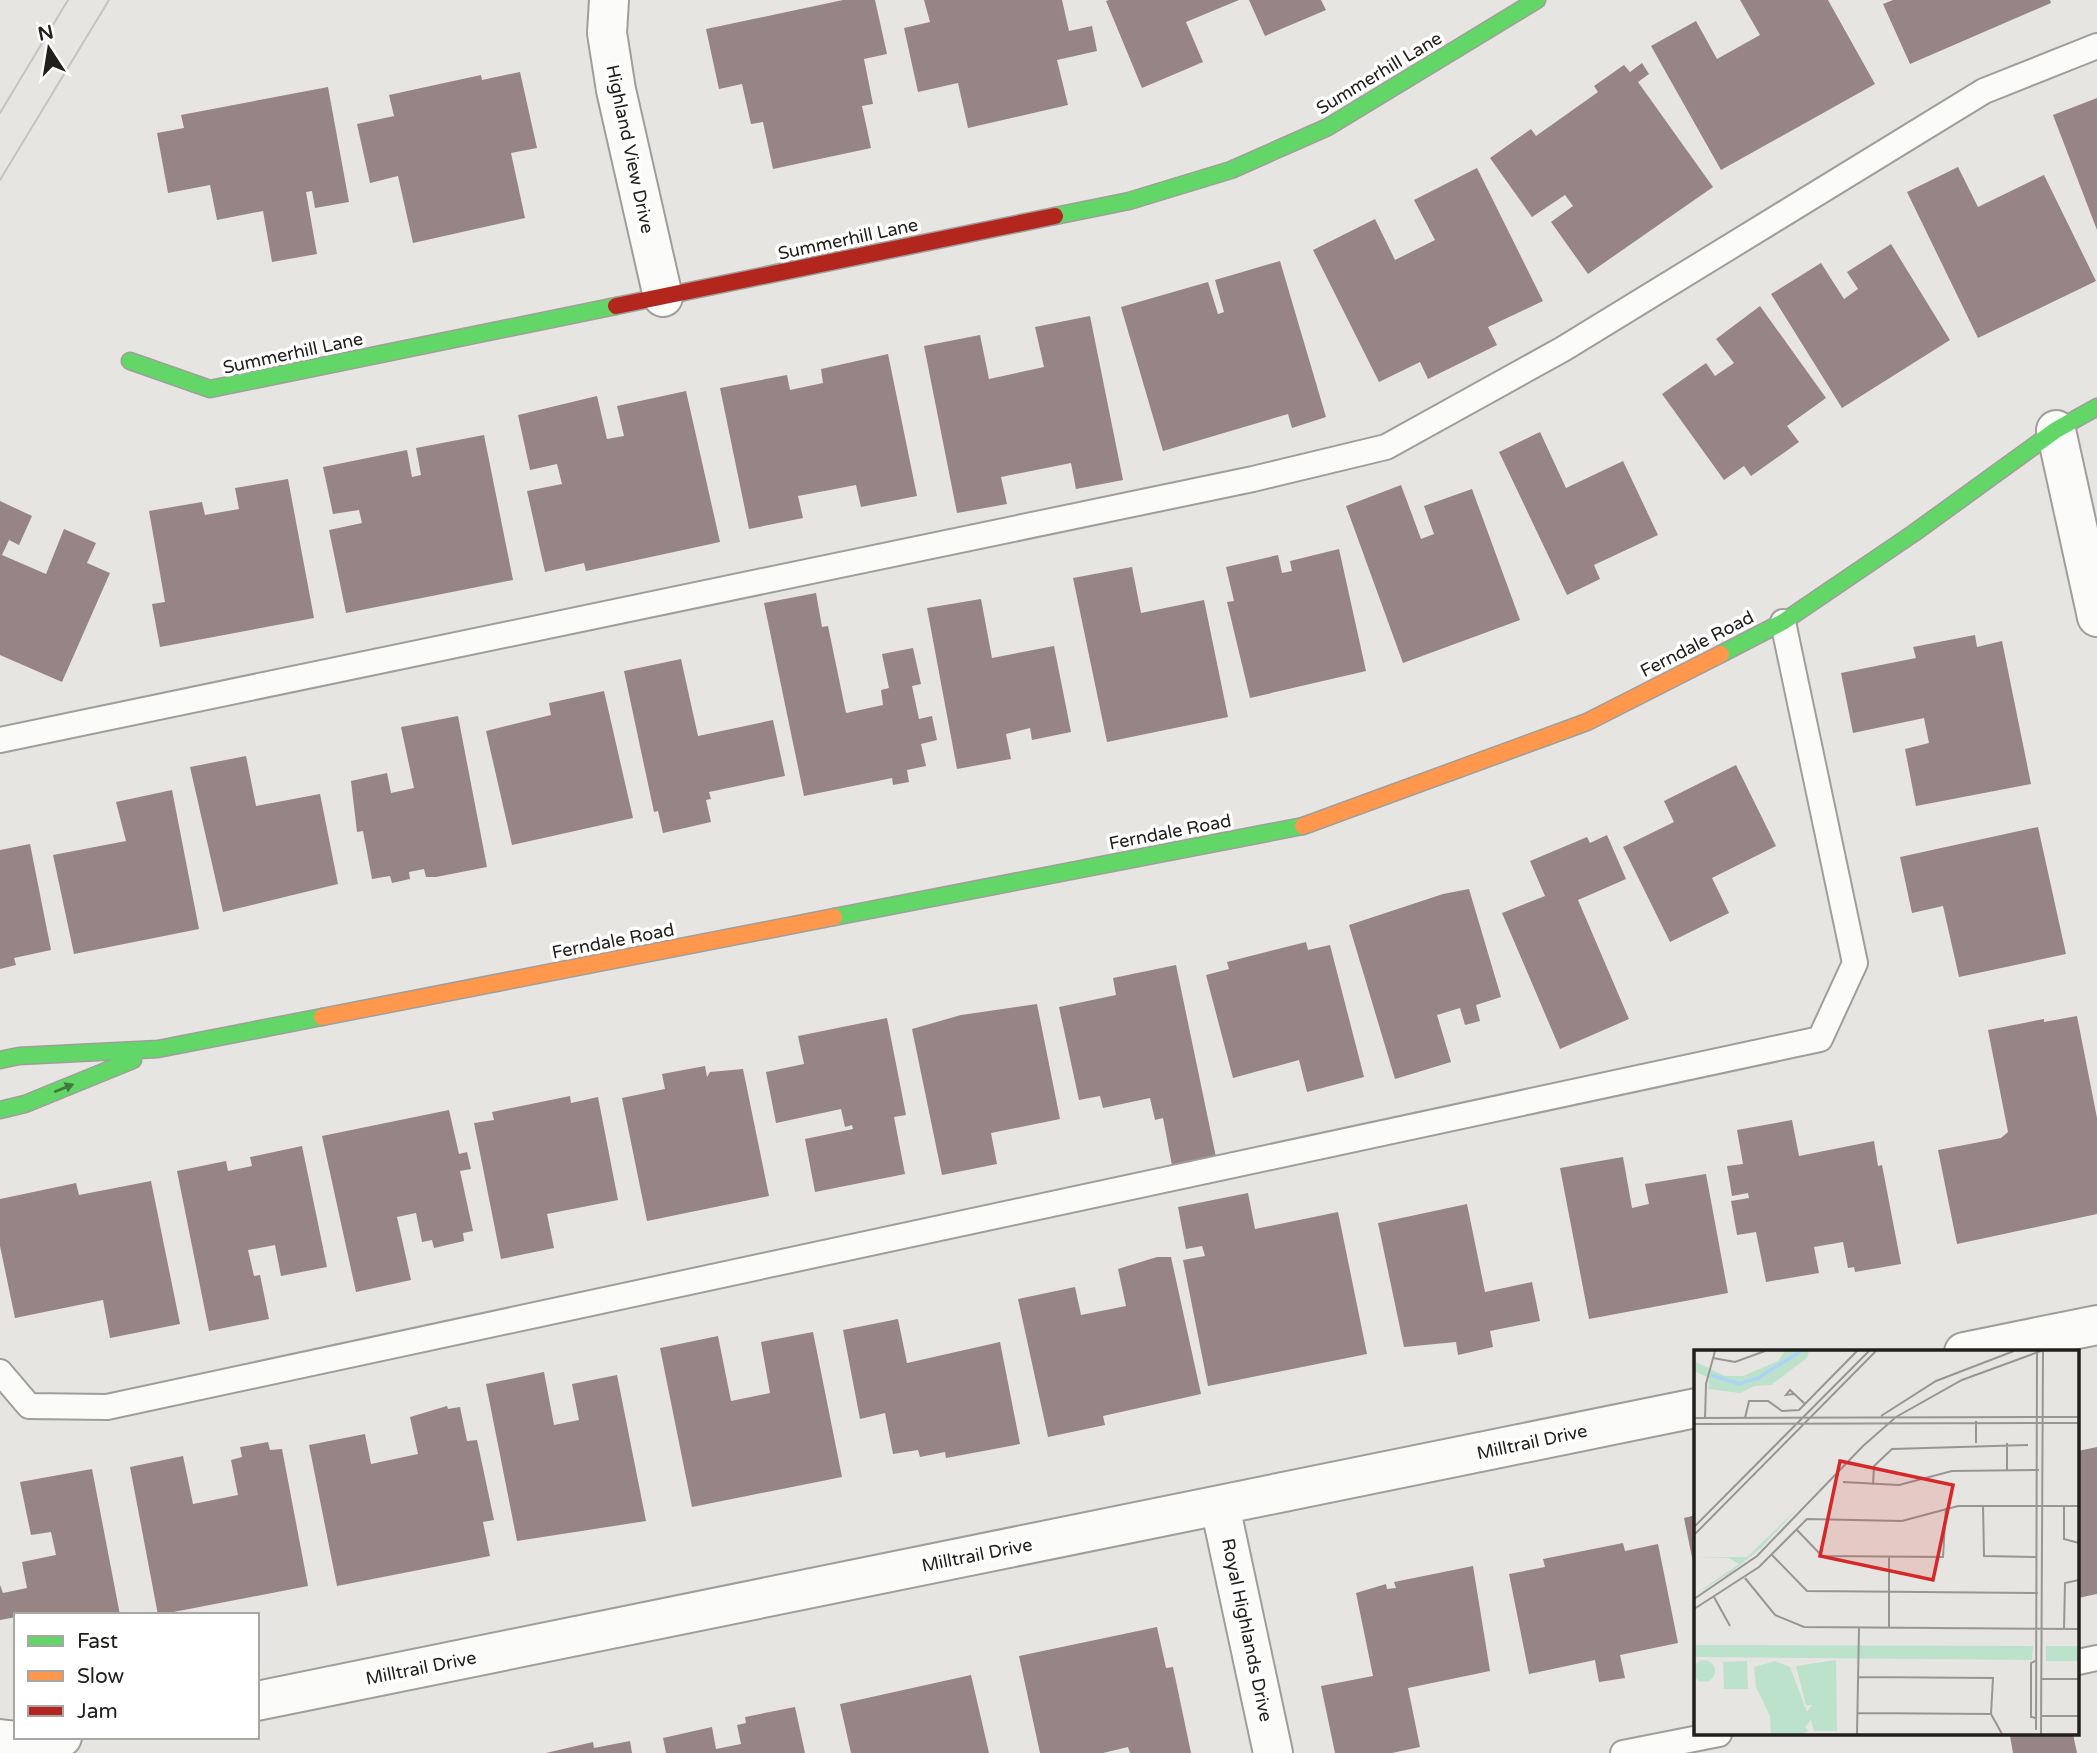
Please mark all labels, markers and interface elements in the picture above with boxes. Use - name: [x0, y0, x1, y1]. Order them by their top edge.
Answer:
- north arrow: [14, 14, 84, 84]
- text: N: [36, 21, 55, 46]
- street label: Summerhill Lane: [1312, 27, 1446, 119]
- street label: Highland View Drive: [601, 63, 659, 235]
- street label: Summerhill Lane: [776, 213, 920, 265]
- street label: Summerhill Lane: [221, 327, 365, 379]
- street label: Ferndale Road: [1637, 606, 1757, 682]
- street label: Ferndale Road: [1107, 809, 1233, 855]
- street label: Ferndale Road: [550, 918, 676, 964]
- one-way arrow: [54, 1082, 75, 1093]
- inset map: [1694, 1350, 2080, 1736]
- street label: Milltrail Drive: [1475, 1420, 1589, 1464]
- street label: Milltrail Drive: [920, 1533, 1034, 1577]
- street label: Royal Highlands Drive: [1217, 1536, 1277, 1724]
- legend: [14, 1613, 259, 1739]
- text: Fast: [77, 1629, 118, 1654]
- street label: Milltrail Drive: [364, 1646, 478, 1690]
- text: Slow: [77, 1664, 125, 1689]
- text: Jam: [77, 1699, 118, 1724]

